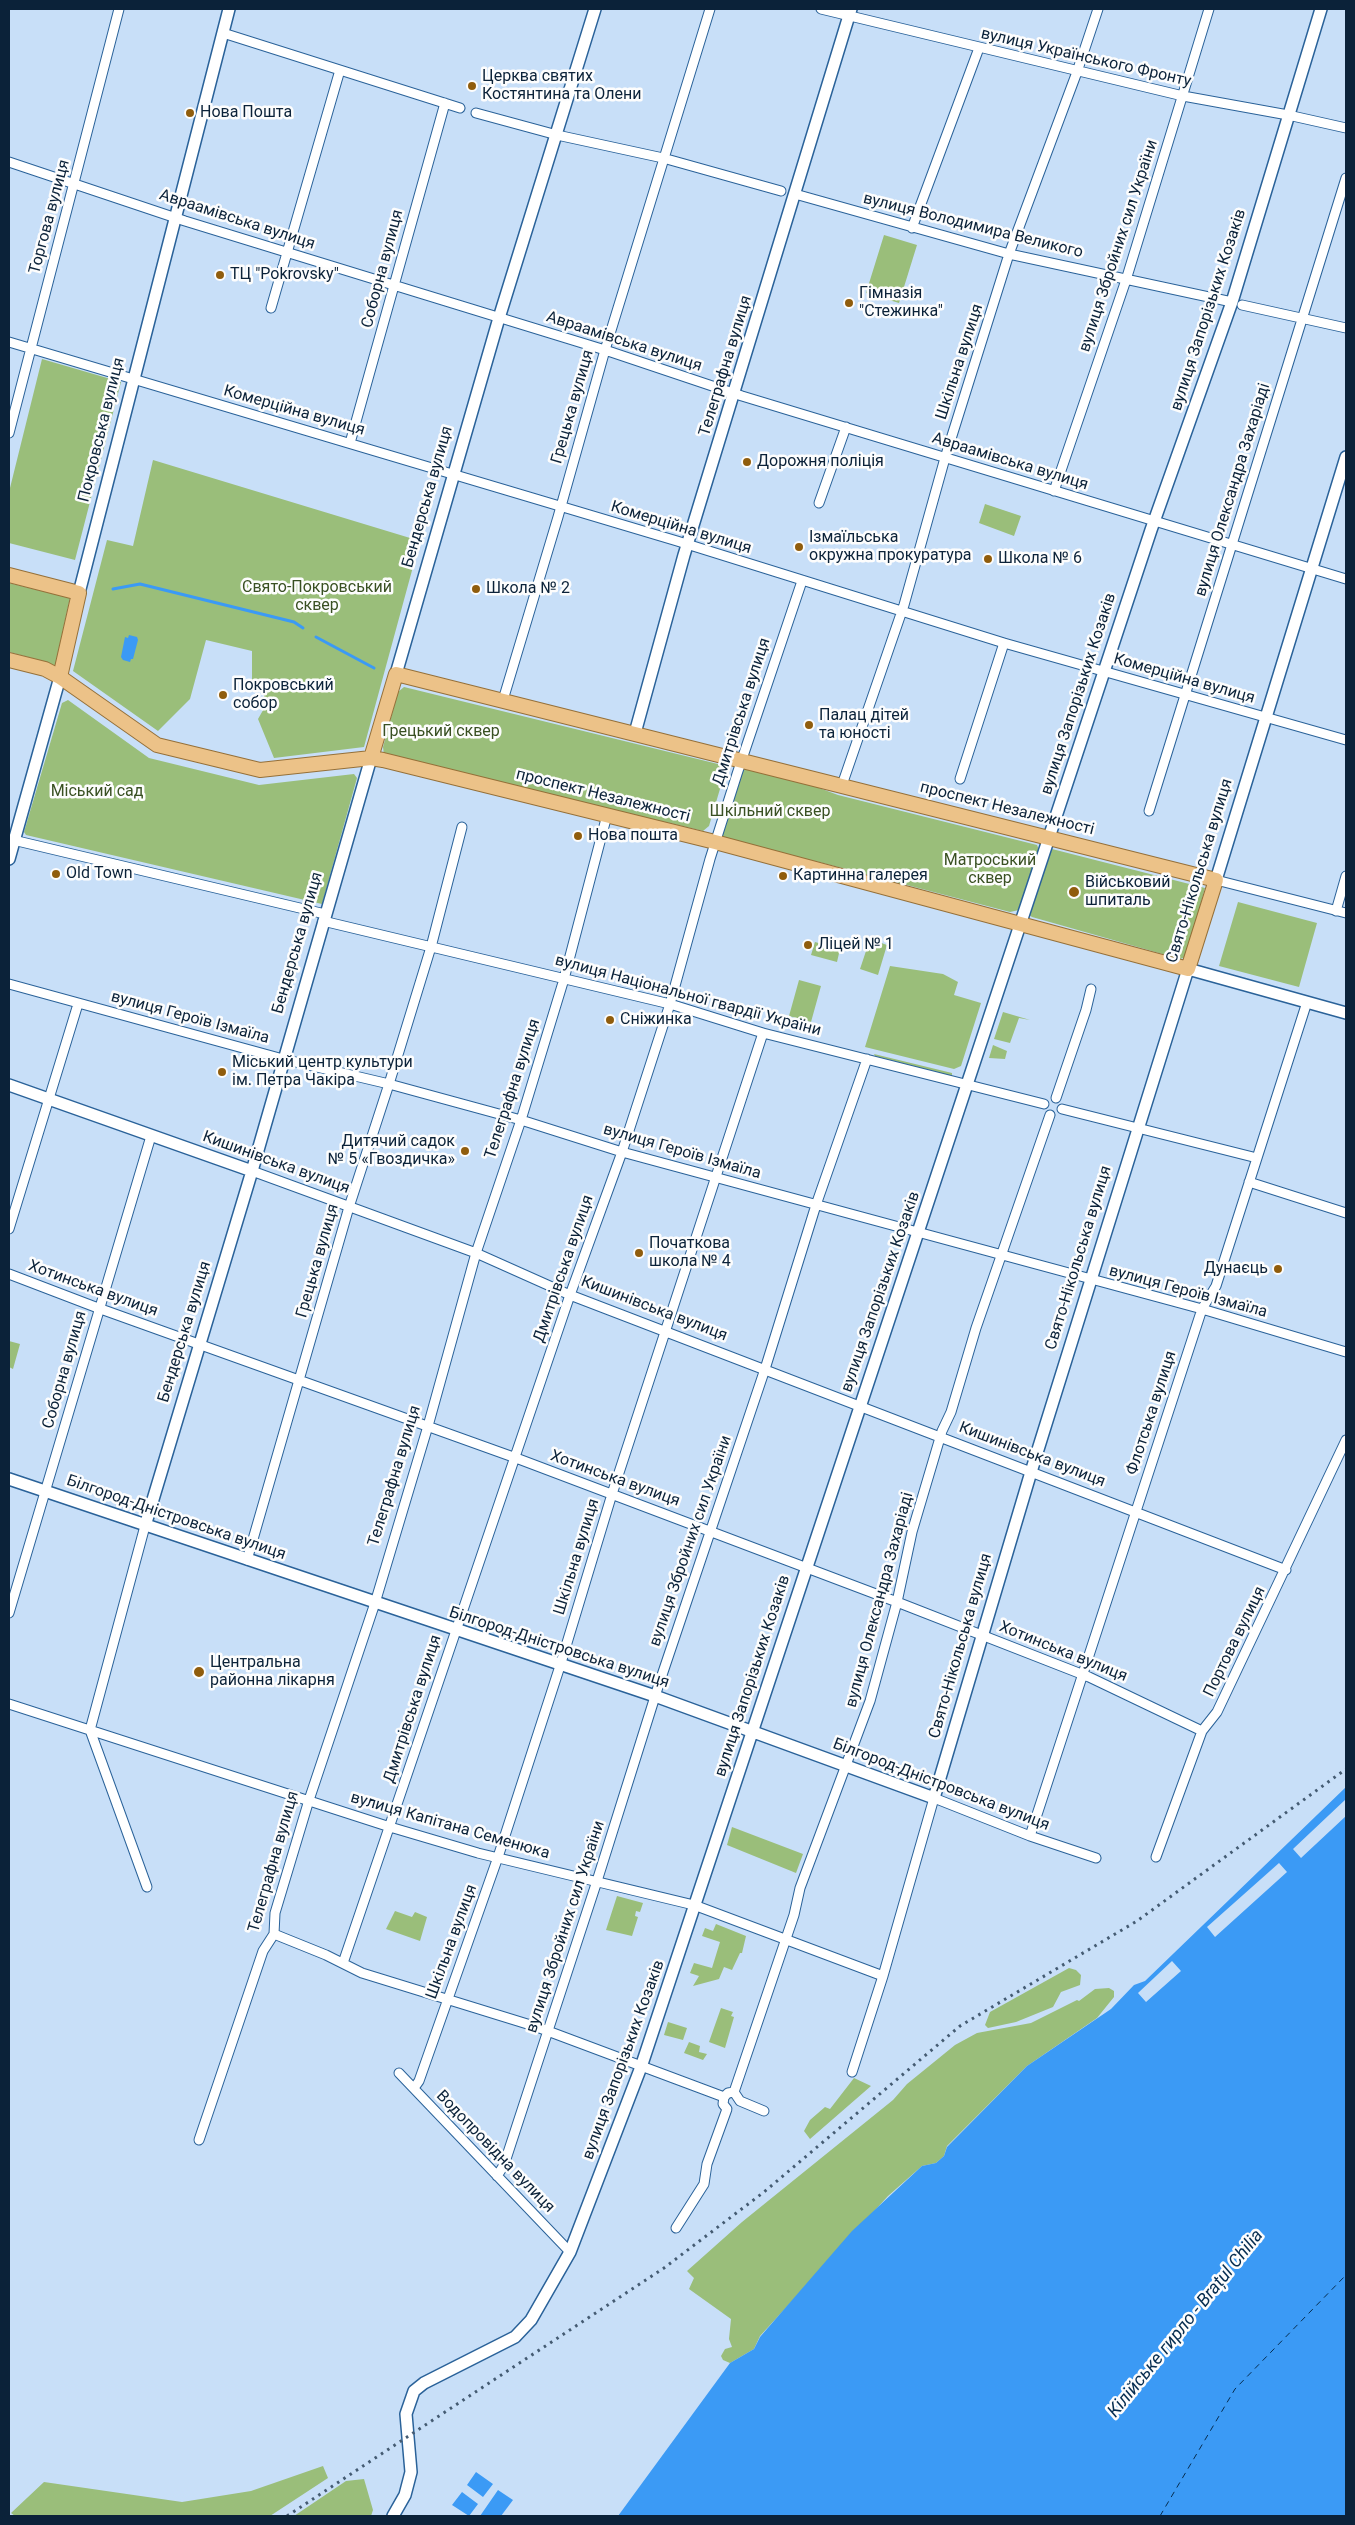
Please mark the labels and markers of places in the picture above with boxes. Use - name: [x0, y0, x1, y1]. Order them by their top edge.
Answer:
- place label: Церква святих Костянтина та Олени: [482, 67, 642, 105]
- marker: Церква святих Костянтина та Олени: [466, 80, 478, 92]
- place label: Нова Пошта: [200, 103, 292, 123]
- marker: Нова Пошта: [184, 107, 196, 119]
- place label: ТЦ "Pokrovsky": [230, 265, 339, 285]
- marker: ТЦ "Pokrovsky": [214, 269, 226, 281]
- place label: Гімназія "Стежинка": [859, 284, 943, 322]
- marker: Гімназія "Стежинка": [843, 297, 855, 309]
- place label: Дорожня поліція: [757, 452, 884, 472]
- marker: Дорожня поліція: [741, 456, 753, 468]
- place label: Ізмаїльська окружна прокуратура: [809, 528, 972, 566]
- marker: Ізмаїльська окружна прокуратура: [793, 541, 805, 553]
- place label: Школа № 6: [998, 549, 1082, 569]
- marker: Школа № 6: [982, 553, 994, 565]
- place label: Школа № 2: [486, 579, 570, 599]
- marker: Школа № 2: [470, 583, 482, 595]
- place label: Покровський собор: [233, 676, 334, 714]
- marker: Покровський собор: [217, 689, 229, 701]
- place label: Палац дітей та юності: [819, 706, 909, 744]
- marker: Палац дітей та юності: [803, 719, 815, 731]
- place label: Нова пошта: [588, 826, 678, 846]
- marker: Нова пошта: [572, 830, 584, 842]
- place label: Old Town: [66, 864, 133, 884]
- place label: Картинна галерея: [793, 866, 928, 886]
- marker: Old Town: [50, 868, 62, 880]
- marker: Картинна галерея: [777, 870, 789, 882]
- place label: Військовий шпиталь: [1085, 873, 1170, 911]
- marker: Військовий шпиталь: [1067, 885, 1081, 899]
- place label: Ліцей № 1: [818, 935, 894, 955]
- marker: Ліцей № 1: [802, 939, 814, 951]
- place label: Сніжинка: [620, 1010, 692, 1030]
- marker: Сніжинка: [604, 1014, 616, 1026]
- place label: Міський центр культури ім. Петра Чакіра: [232, 1053, 413, 1091]
- marker: Міський центр культури ім. Петра Чакіра: [216, 1066, 228, 1078]
- place label: Дитячий садок № 5 «Гвоздичка»: [328, 1132, 455, 1170]
- marker: Дитячий садок № 5 «Гвоздичка»: [459, 1145, 471, 1157]
- place label: Початкова школа № 4: [649, 1234, 731, 1272]
- marker: Початкова школа № 4: [633, 1247, 645, 1259]
- place label: Дунаєць: [1204, 1259, 1268, 1279]
- marker: Дунаєць: [1272, 1263, 1284, 1275]
- place label: Центральна районна лікарня: [210, 1653, 335, 1691]
- marker: Центральна районна лікарня: [192, 1665, 206, 1679]

